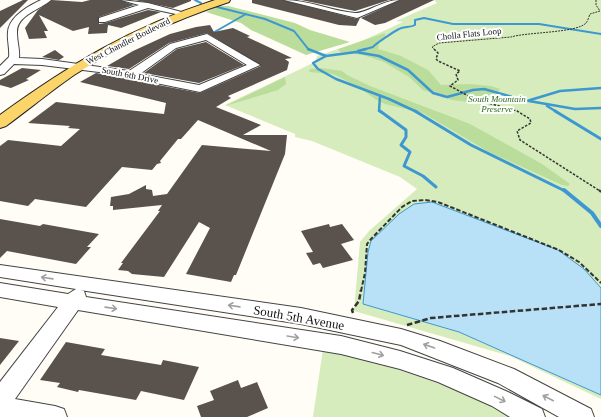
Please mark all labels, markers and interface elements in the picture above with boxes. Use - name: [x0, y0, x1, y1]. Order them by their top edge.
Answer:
- street label: West Chandler Boulevard: [84, 15, 172, 67]
- street label: Cholla Flats Loop: [436, 26, 502, 42]
- street label: South 6th Drive: [101, 65, 159, 85]
- park label: South Mountain Preserve: [468, 94, 526, 114]
- one-way arrow: [41, 274, 54, 282]
- one-way arrow: [228, 302, 241, 310]
- street label: South 5th Avenue: [252, 302, 346, 333]
- one-way arrow: [104, 304, 117, 312]
- one-way arrow: [286, 333, 299, 341]
- one-way arrow: [423, 342, 436, 349]
- one-way arrow: [372, 351, 385, 358]
- one-way arrow: [543, 394, 555, 401]
- one-way arrow: [494, 396, 506, 404]

